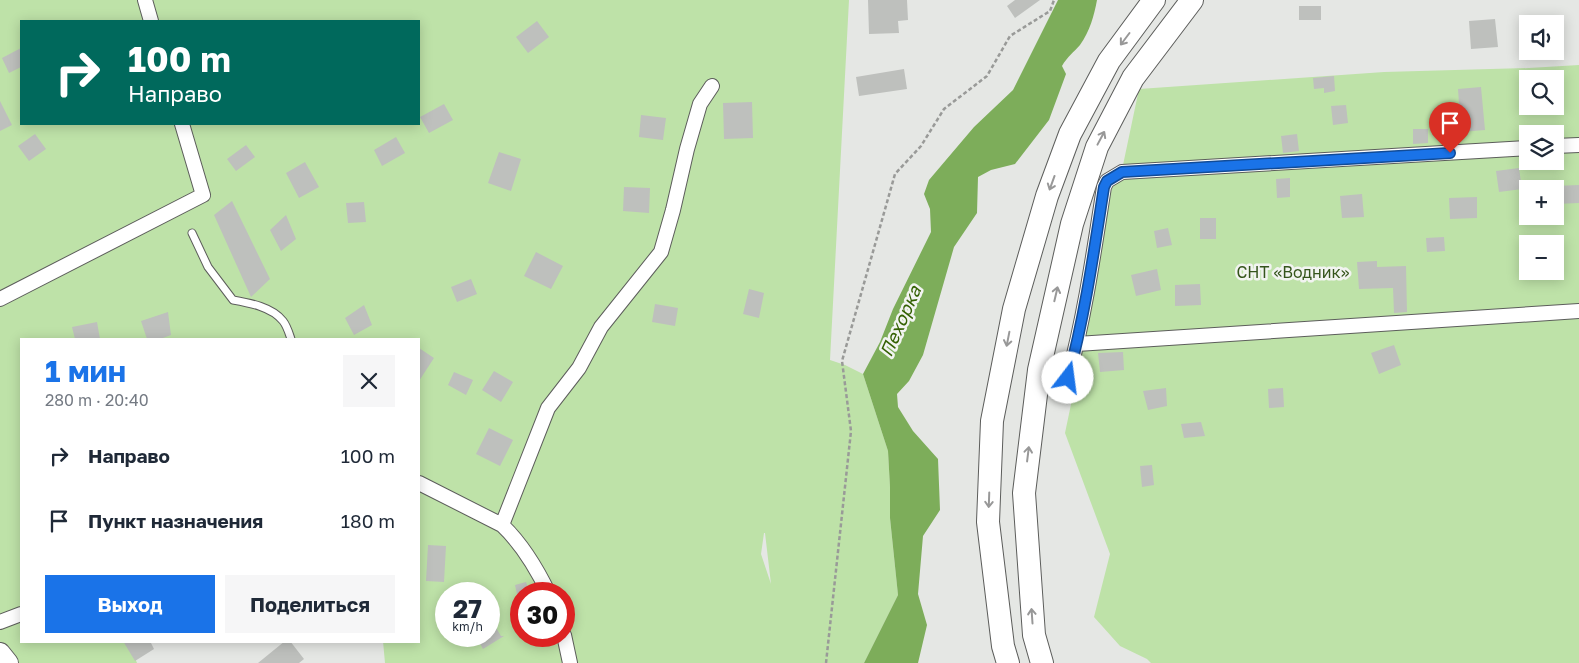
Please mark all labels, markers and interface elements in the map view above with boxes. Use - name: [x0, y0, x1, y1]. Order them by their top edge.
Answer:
- map controls: [1519, 15, 1564, 280]
- button: sound: [1519, 15, 1564, 60]
- one-way arrow: [1120, 32, 1130, 46]
- text: 100 m: [128, 38, 231, 80]
- icon: right: [45, 40, 110, 105]
- button: search: [1519, 70, 1564, 115]
- text: Направо: [128, 80, 222, 107]
- pin: [1429, 102, 1471, 153]
- icon: arrive: [1436, 109, 1464, 137]
- button: layers: [1519, 125, 1564, 170]
- one-way arrow: [1097, 131, 1106, 146]
- one-way arrow: [1047, 175, 1056, 190]
- button: +: [1519, 180, 1564, 225]
- button: −: [1519, 235, 1564, 280]
- park label: СНТ «Водник»: [1236, 262, 1350, 282]
- water label: Пехорка: [875, 281, 926, 360]
- one-way arrow: [1052, 286, 1061, 302]
- one-way arrow: [1002, 331, 1012, 347]
- position arrow: [1041, 351, 1093, 403]
- text: 1 мин: [45, 353, 126, 389]
- button: close: [343, 355, 395, 407]
- text: 280 m · 20:40: [45, 390, 149, 410]
- icon: right: [45, 442, 73, 470]
- text: Направо: [88, 444, 170, 467]
- text: 100 m: [341, 444, 395, 467]
- one-way arrow: [1024, 446, 1034, 462]
- one-way arrow: [984, 492, 994, 508]
- icon: arrive: [45, 507, 73, 535]
- text: Пункт назначения: [88, 509, 263, 532]
- text: 180 m: [341, 509, 395, 532]
- button: Выход: [45, 575, 215, 633]
- button: Поделиться: [225, 575, 395, 633]
- speed limit sign: 30: [510, 582, 575, 647]
- text: 27: [453, 593, 482, 624]
- one-way arrow: [1028, 608, 1037, 624]
- text: km/h: [452, 619, 483, 634]

